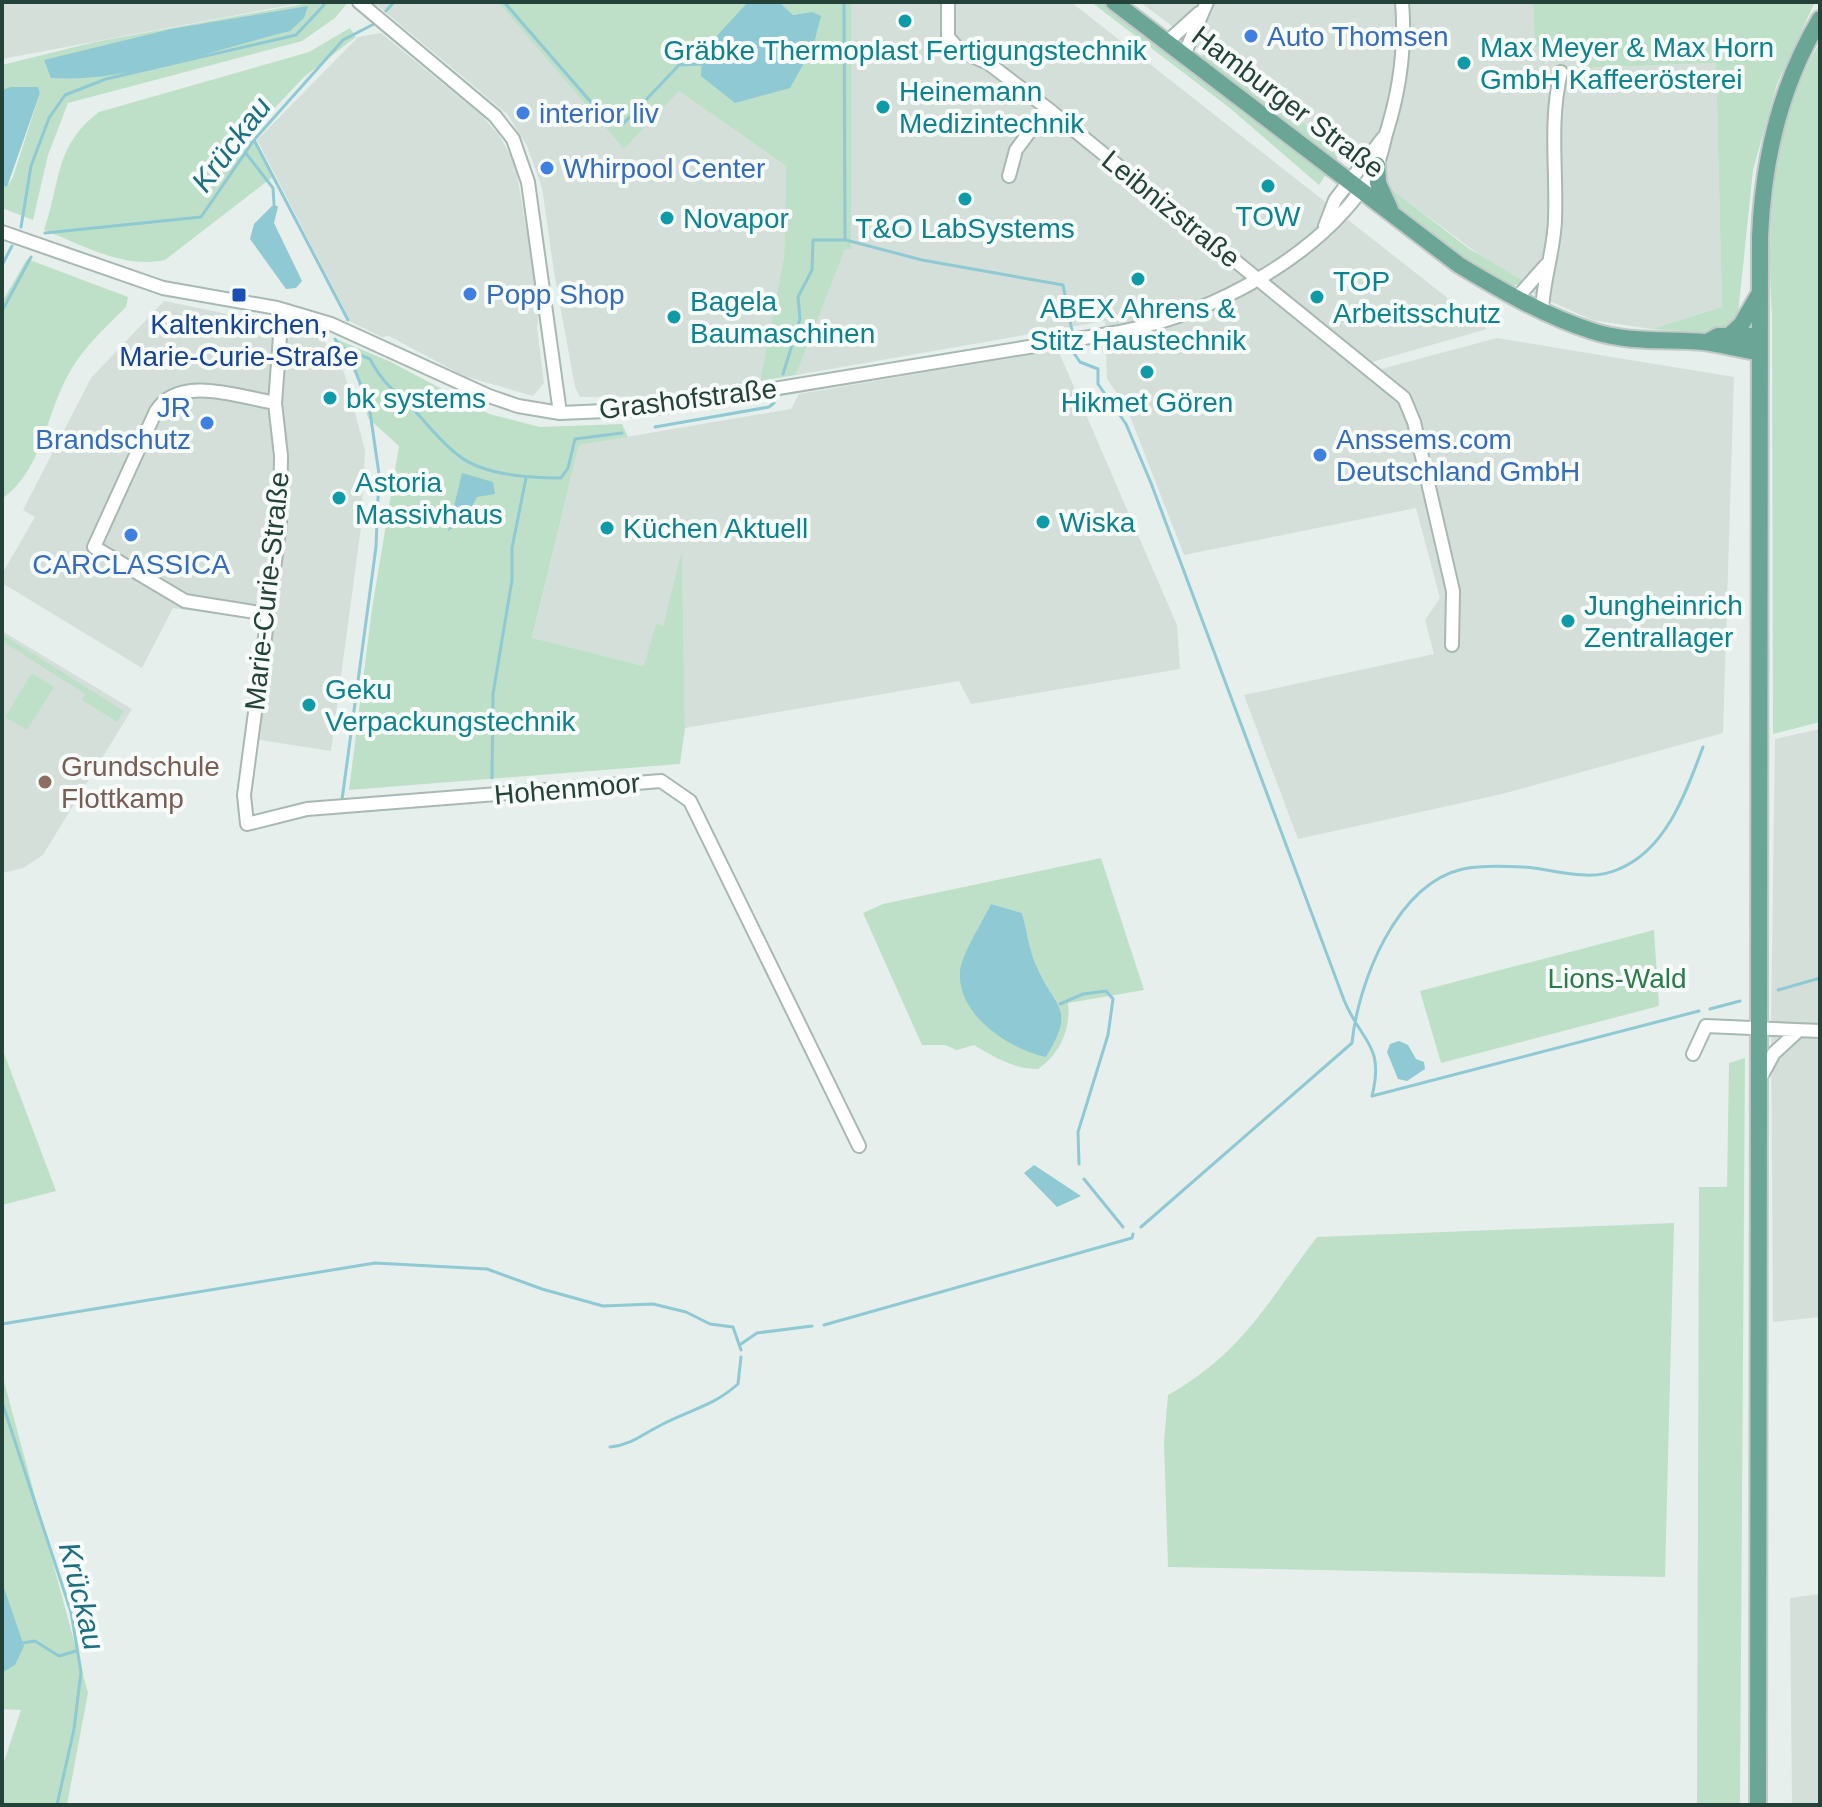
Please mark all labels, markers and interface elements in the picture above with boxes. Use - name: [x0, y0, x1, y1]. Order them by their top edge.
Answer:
- marker: Gräbke Thermoplast Fertigungstechnik: [896, 12, 914, 30]
- street label: Hamburger Straße: [1186, 20, 1390, 184]
- place label: Auto Thomsen: [1267, 21, 1449, 52]
- marker: Auto Thomsen: [1242, 27, 1260, 45]
- place label: Max Meyer & Max Horn GmbH Kaffeerösterei: [1480, 32, 1774, 95]
- place label: Gräbke Thermoplast Fertigungstechnik: [663, 35, 1148, 66]
- marker: Max Meyer & Max Horn GmbH Kaffeerösterei: [1455, 54, 1473, 72]
- place label: Heinemann Medizintechnik: [899, 76, 1085, 139]
- water label: Krückau: [185, 90, 277, 198]
- place label: interior liv: [539, 98, 659, 129]
- marker: Heinemann Medizintechnik: [874, 98, 892, 116]
- marker: interior liv: [514, 104, 532, 122]
- street label: Leibnizstraße: [1096, 144, 1246, 274]
- place label: Whirpool Center: [563, 153, 765, 184]
- marker: Whirpool Center: [538, 159, 556, 177]
- marker: TOW: [1259, 177, 1277, 195]
- marker: T&O LabSystems: [956, 190, 974, 208]
- place label: TOW: [1236, 201, 1301, 232]
- place label: Novapor: [683, 203, 789, 234]
- marker: Novapor: [658, 209, 676, 227]
- place label: T&O LabSystems: [855, 213, 1075, 244]
- place label: TOP Arbeitsschutz: [1333, 266, 1501, 329]
- marker: ABEX Ahrens & Stitz Haustechnik: [1129, 270, 1147, 288]
- place label: Popp Shop: [486, 279, 625, 310]
- marker: Popp Shop: [461, 285, 479, 303]
- marker: Kaltenkirchen, Marie-Curie-Straße: [230, 286, 248, 304]
- place label: Bagela Baumaschinen: [690, 286, 875, 349]
- marker: TOP Arbeitsschutz: [1308, 288, 1326, 306]
- place label: ABEX Ahrens & Stitz Haustechnik: [1030, 293, 1247, 356]
- marker: Bagela Baumaschinen: [665, 308, 683, 326]
- place label: Kaltenkirchen, Marie-Curie-Straße: [119, 309, 359, 372]
- marker: Hikmet Gören: [1138, 363, 1156, 381]
- street label: Grashofstraße: [597, 373, 779, 425]
- place label: bk systems: [346, 383, 486, 414]
- place label: Hikmet Gören: [1061, 387, 1233, 418]
- marker: bk systems: [321, 389, 339, 407]
- place label: JR Brandschutz: [35, 392, 191, 455]
- marker: JR Brandschutz: [198, 414, 216, 432]
- place label: Anssems.com Deutschland GmbH: [1336, 424, 1580, 487]
- marker: Anssems.com Deutschland GmbH: [1311, 446, 1329, 464]
- place label: Astoria Massivhaus: [355, 467, 503, 530]
- street label: Marie-Curie-Straße: [239, 470, 295, 712]
- marker: Astoria Massivhaus: [330, 489, 348, 507]
- place label: Wiska: [1059, 507, 1136, 538]
- place label: Küchen Aktuell: [623, 513, 808, 544]
- marker: Wiska: [1034, 513, 1052, 531]
- marker: Küchen Aktuell: [598, 519, 616, 537]
- marker: CARCLASSICA: [122, 526, 140, 544]
- place label: CARCLASSICA: [32, 549, 230, 580]
- place label: Jungheinrich Zentrallager: [1584, 590, 1743, 653]
- marker: Jungheinrich Zentrallager: [1559, 612, 1577, 630]
- place label: Geku Verpackungstechnik: [325, 674, 577, 737]
- marker: Geku Verpackungstechnik: [300, 696, 318, 714]
- place label: Grundschule Flottkamp: [61, 751, 220, 814]
- street label: Hohenmoor: [493, 767, 641, 811]
- marker: Grundschule Flottkamp: [36, 773, 54, 791]
- park label: Lions-Wald: [1547, 963, 1687, 994]
- water label: Krückau: [53, 1539, 111, 1654]

